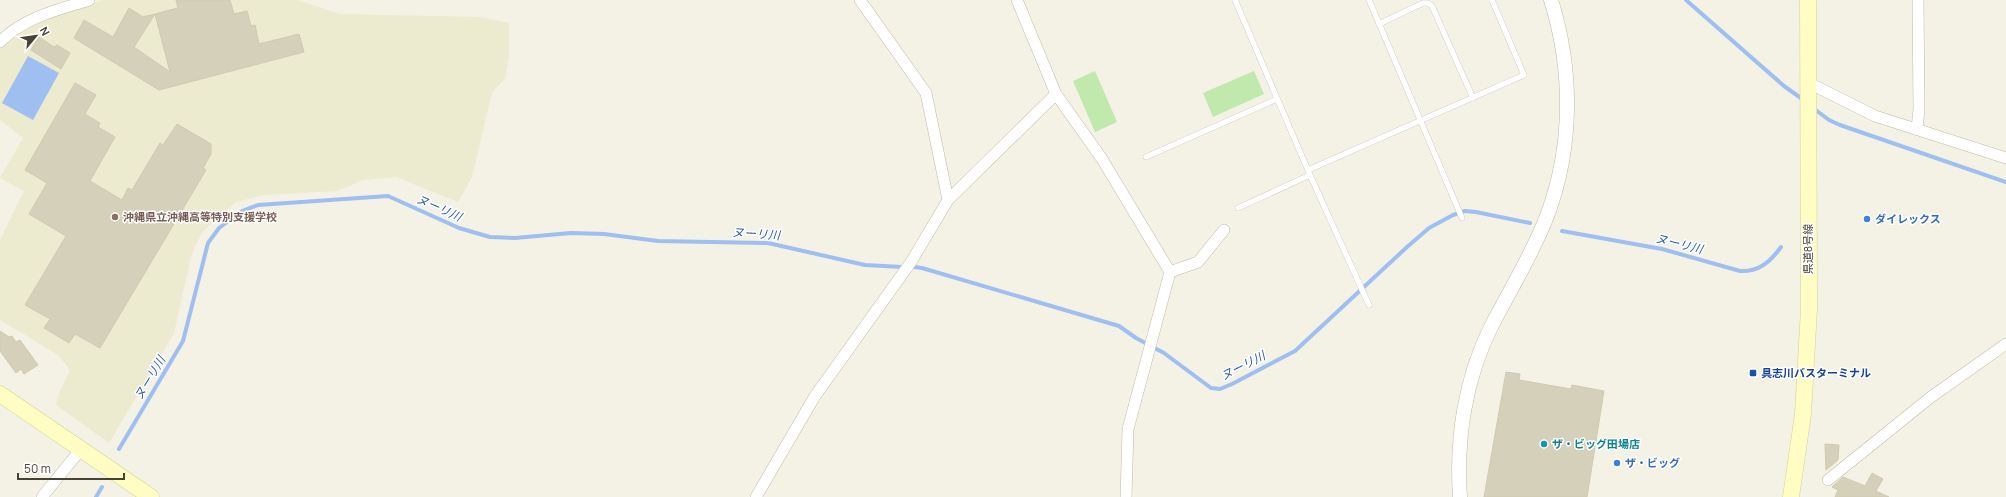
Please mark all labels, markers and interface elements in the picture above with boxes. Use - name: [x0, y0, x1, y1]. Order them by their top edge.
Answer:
- north arrow: [16, 16, 56, 56]
- text: N: [37, 24, 54, 38]
- water label: ヌーリ川: [414, 190, 466, 226]
- place label: 沖縄県立沖縄高等特別支援学校: [123, 209, 277, 224]
- place label: ダイレックス: [1875, 211, 1941, 226]
- marker: 沖縄県立沖縄高等特別支援学校: [110, 212, 120, 222]
- marker: ダイレックス: [1862, 214, 1872, 224]
- water label: ヌーリ川: [731, 223, 783, 244]
- street label: 県道8号線: [1800, 224, 1815, 274]
- water label: ヌーリ川: [1654, 229, 1706, 258]
- water label: ヌーリ川: [1218, 346, 1270, 384]
- water label: ヌーリ川: [130, 351, 170, 403]
- place label: 具志川バスターミナル: [1761, 365, 1871, 380]
- marker: 具志川バスターミナル: [1748, 368, 1758, 378]
- place label: ザ・ビッグ田場店: [1552, 436, 1640, 451]
- marker: ザ・ビッグ田場店: [1539, 439, 1549, 449]
- scale bar: [18, 455, 124, 481]
- place label: ザ・ビッグ: [1625, 455, 1680, 470]
- marker: ザ・ビッグ: [1612, 458, 1622, 468]
- text: 50 m: [24, 460, 51, 477]

